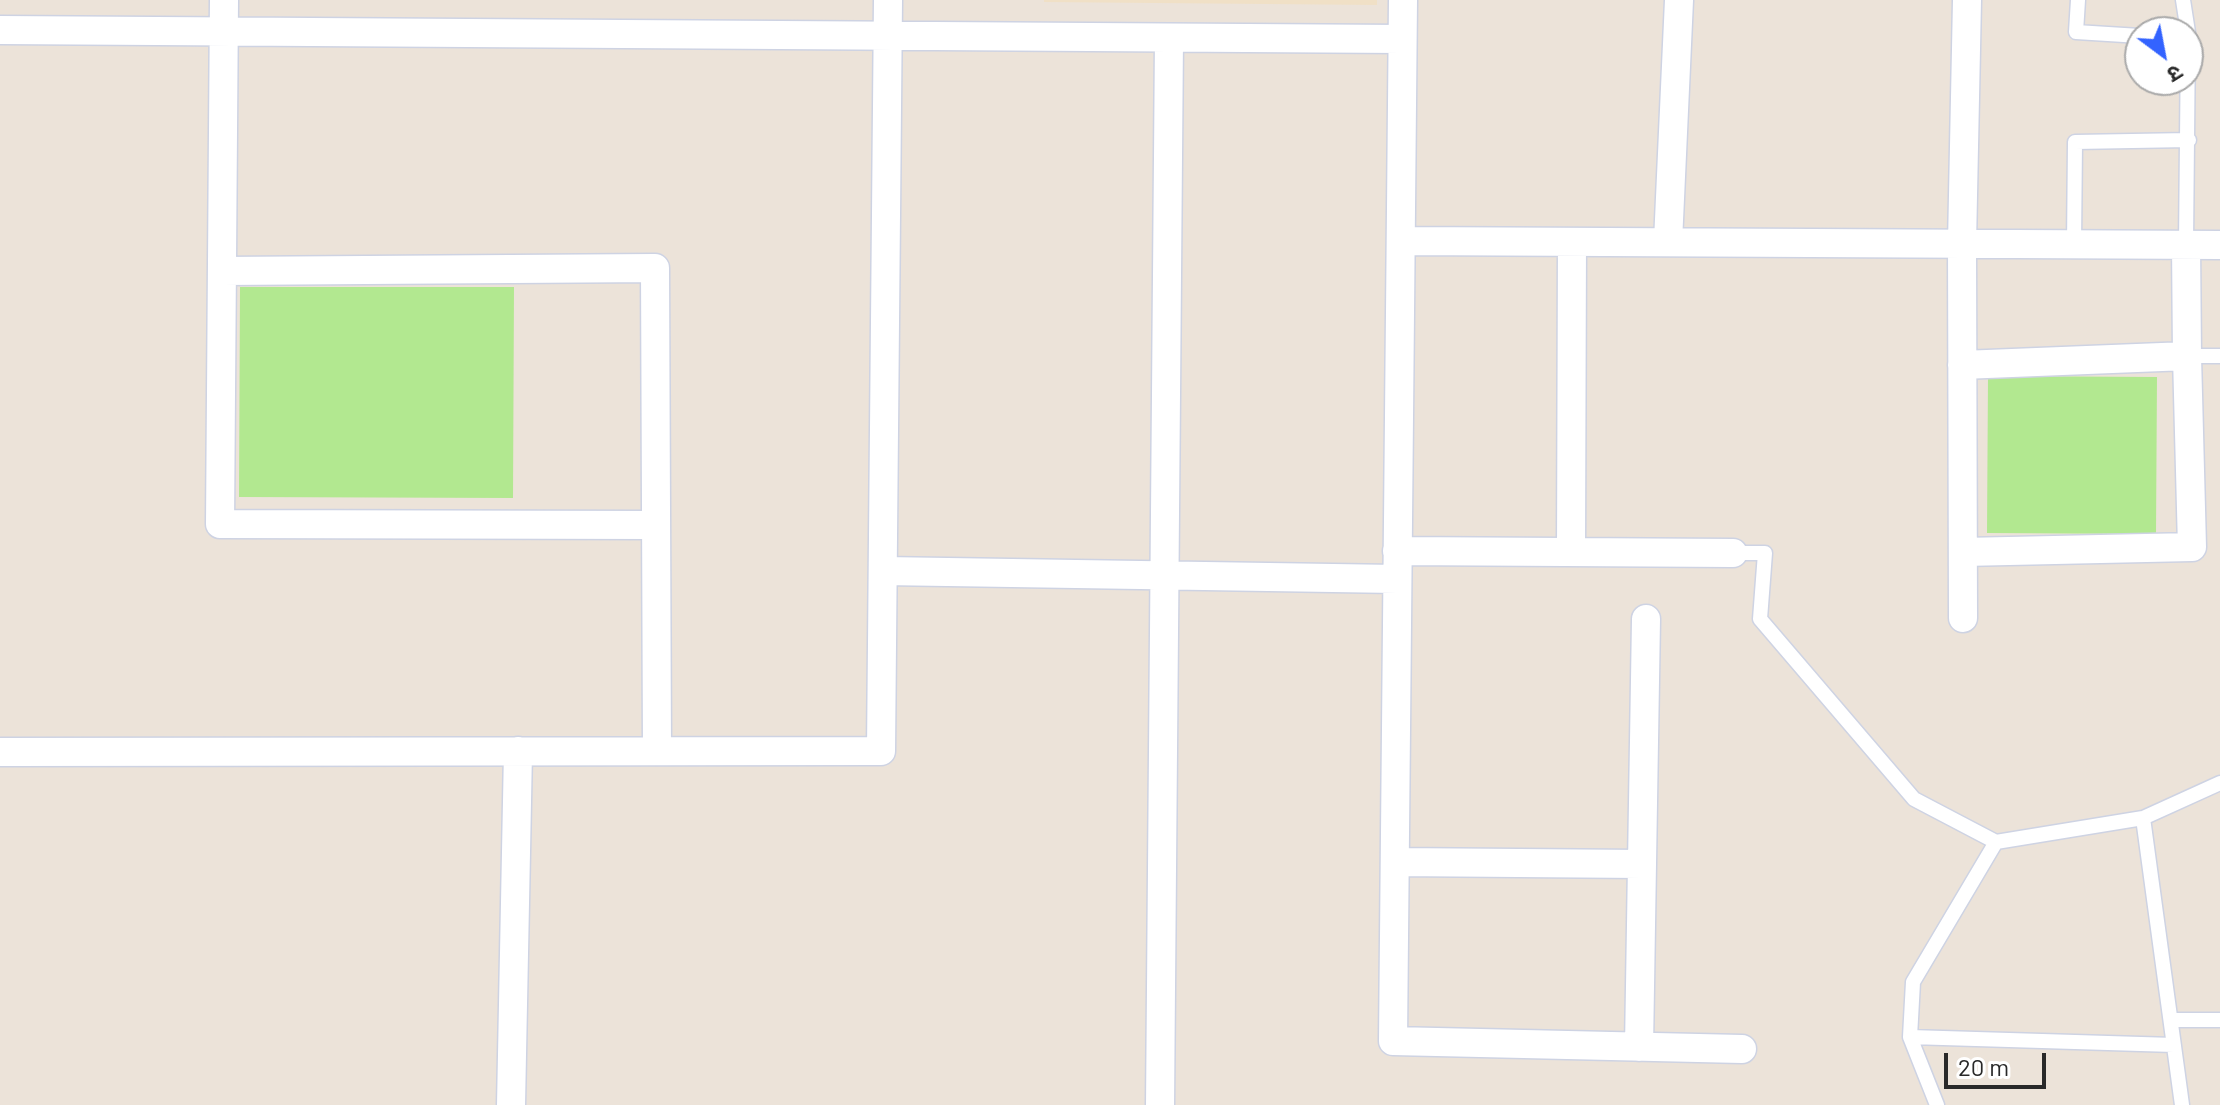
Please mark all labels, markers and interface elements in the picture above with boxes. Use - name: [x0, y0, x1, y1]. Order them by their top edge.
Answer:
- north arrow: [2124, 16, 2204, 96]
- text: उ: [2163, 60, 2188, 89]
- scale bar: [1948, 1037, 2050, 1087]
- text: 20 m: [1958, 1052, 2009, 1081]

